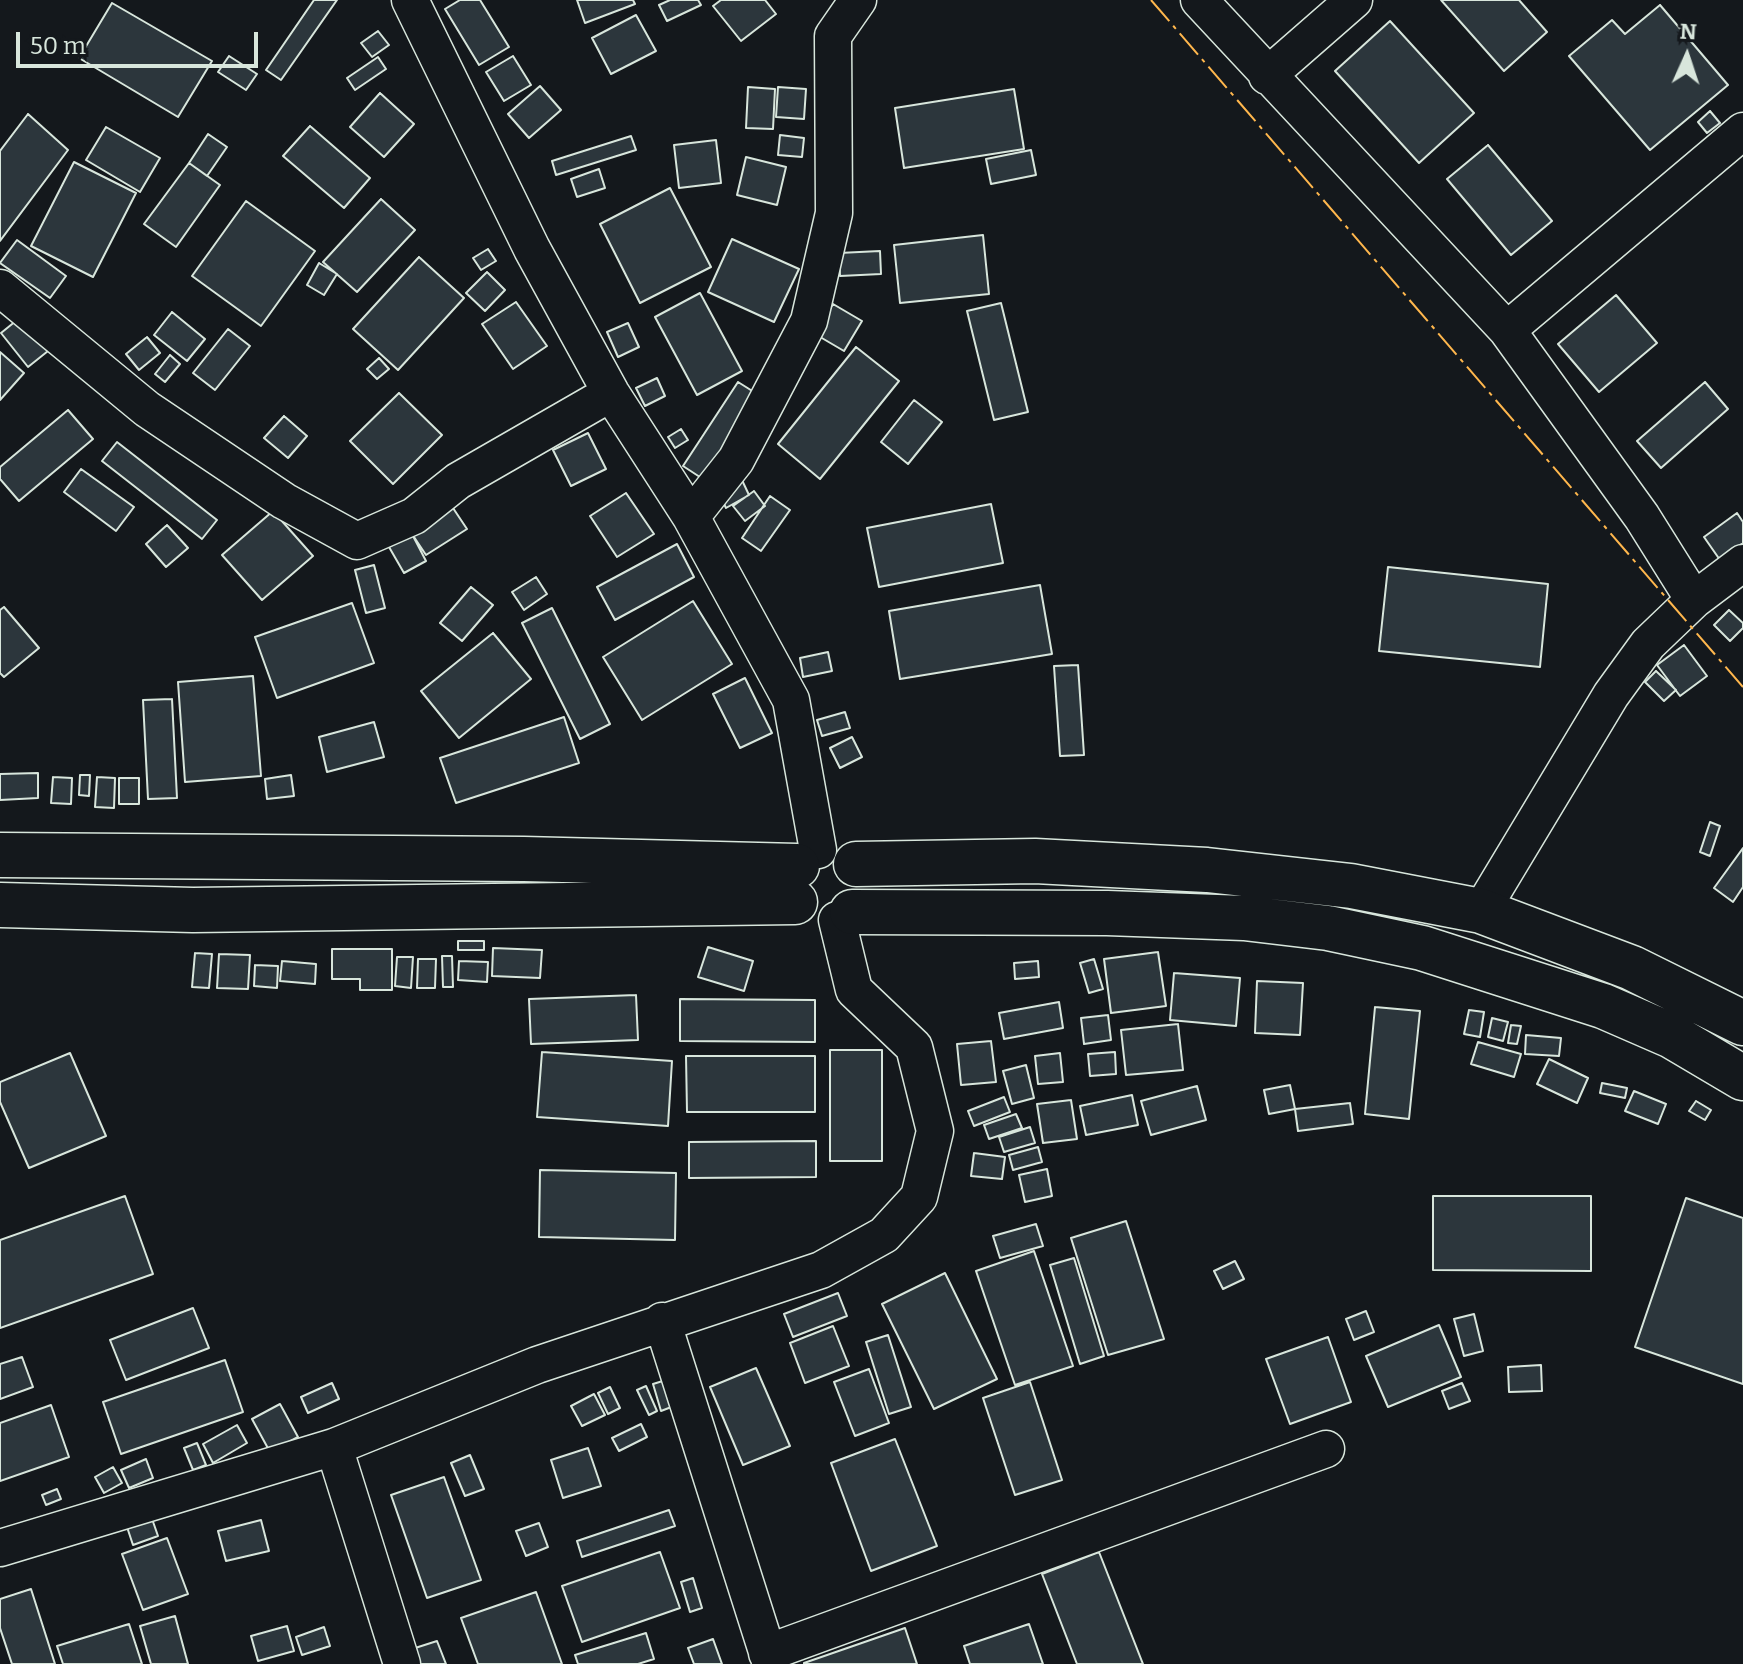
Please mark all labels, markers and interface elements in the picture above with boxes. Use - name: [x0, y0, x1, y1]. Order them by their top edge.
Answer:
- scale bar: [20, 16, 262, 66]
- north arrow: [1647, 16, 1727, 96]
- text: N: [1679, 18, 1697, 45]
- text: 50 m: [30, 32, 86, 60]

